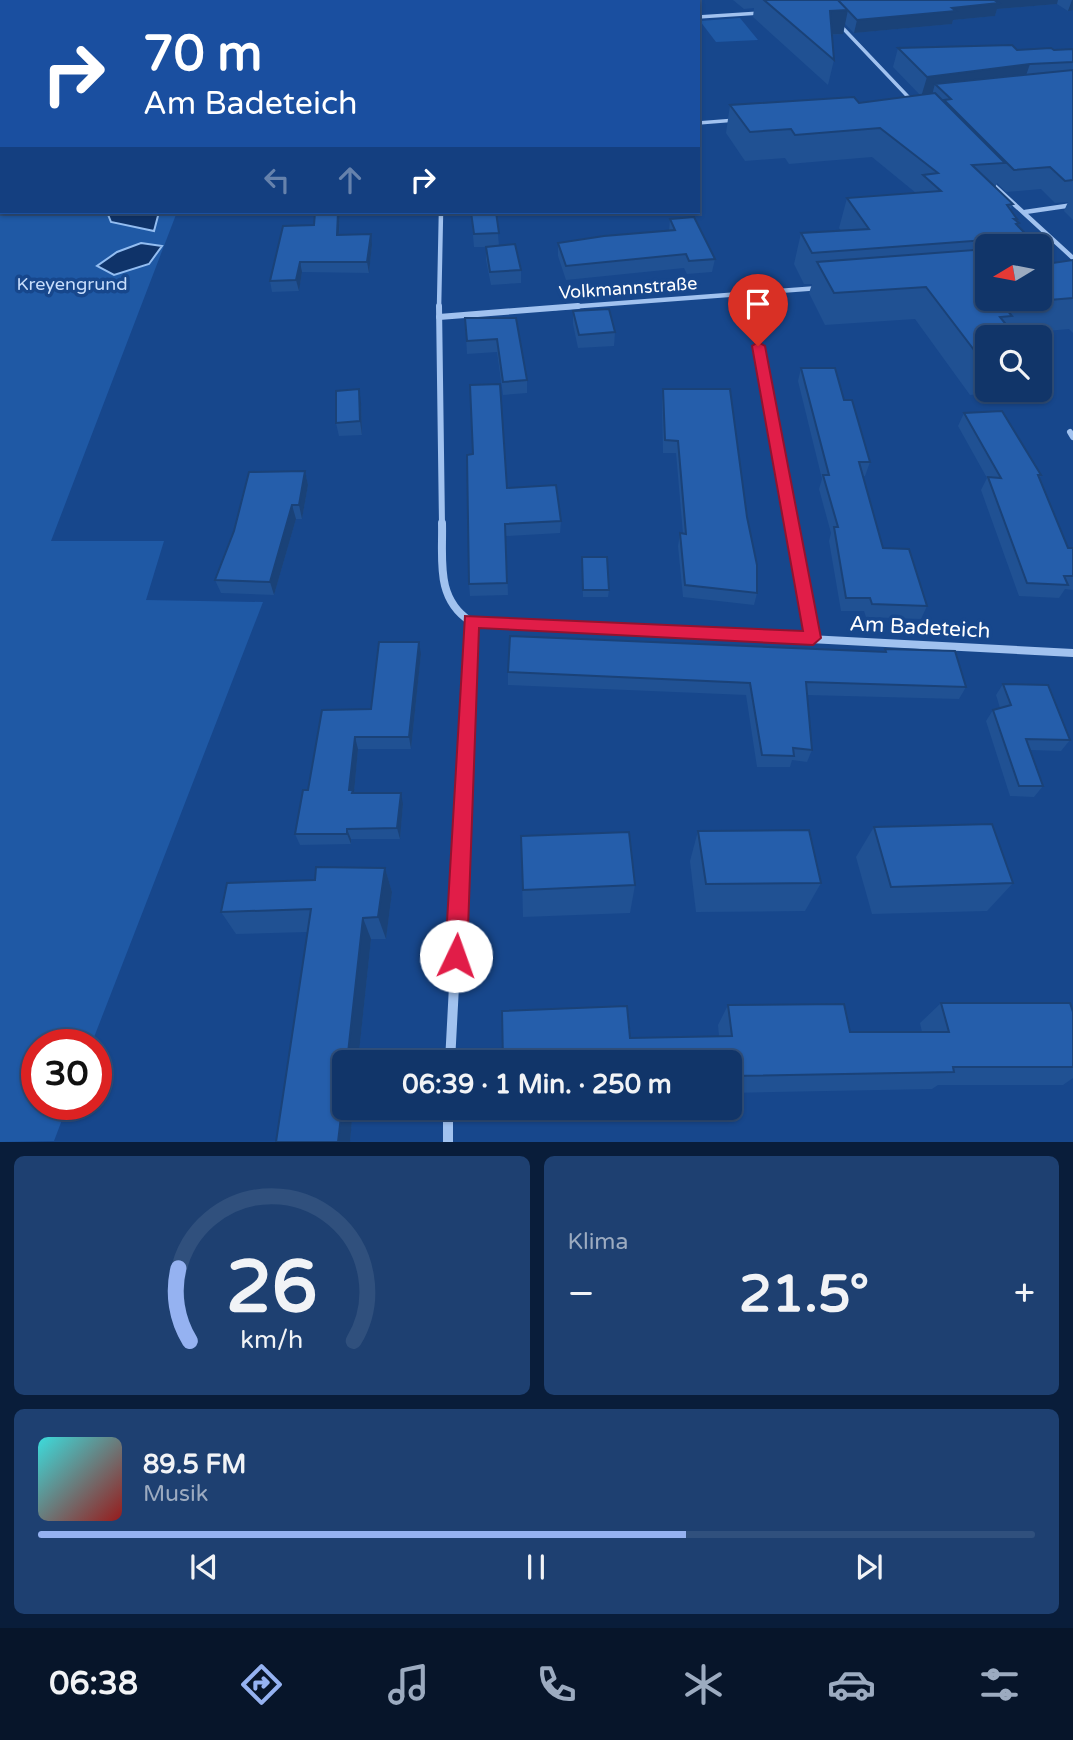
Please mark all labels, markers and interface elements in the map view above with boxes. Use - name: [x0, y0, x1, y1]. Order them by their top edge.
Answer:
- text: 70 m: [143, 25, 262, 84]
- icon: right: [28, 28, 119, 119]
- text: Am Badeteich: [143, 85, 357, 123]
- icon: left: [258, 161, 296, 199]
- icon: ahead: [331, 161, 369, 199]
- icon: right: [404, 161, 442, 199]
- north arrow: [975, 234, 1052, 312]
- map controls: [975, 234, 1052, 402]
- street label: Volkmannstraße: [558, 272, 698, 304]
- park label: Kreyengrund: [16, 273, 128, 295]
- pin: [728, 274, 788, 346]
- icon: arrive: [739, 285, 777, 323]
- button: search: [975, 325, 1052, 402]
- street label: Am Badeteich: [849, 611, 991, 644]
- position arrow: [419, 919, 493, 993]
- speed limit sign: 30: [21, 1029, 112, 1120]
- text: 06:39 · 1 Min. · 250 m: [402, 1069, 672, 1100]
- text: Klima: [568, 1228, 628, 1256]
- text: 26: [226, 1245, 317, 1333]
- text: 21.5°: [739, 1263, 869, 1326]
- text: −: [568, 1271, 595, 1317]
- text: +: [1014, 1271, 1035, 1317]
- text: km/h: [240, 1325, 303, 1355]
- text: 89.5 FM: [143, 1449, 246, 1480]
- text: Musik: [143, 1480, 208, 1508]
- icon: previous: [185, 1548, 223, 1586]
- icon: pause: [517, 1548, 555, 1586]
- icon: next: [850, 1548, 888, 1586]
- icon: directions: [237, 1660, 286, 1709]
- icon: music: [384, 1660, 433, 1709]
- icon: phone: [532, 1660, 581, 1709]
- icon: climate: [679, 1660, 728, 1709]
- icon: car: [827, 1660, 876, 1709]
- icon: filters: [975, 1660, 1024, 1709]
- text: 06:38: [49, 1665, 138, 1703]

